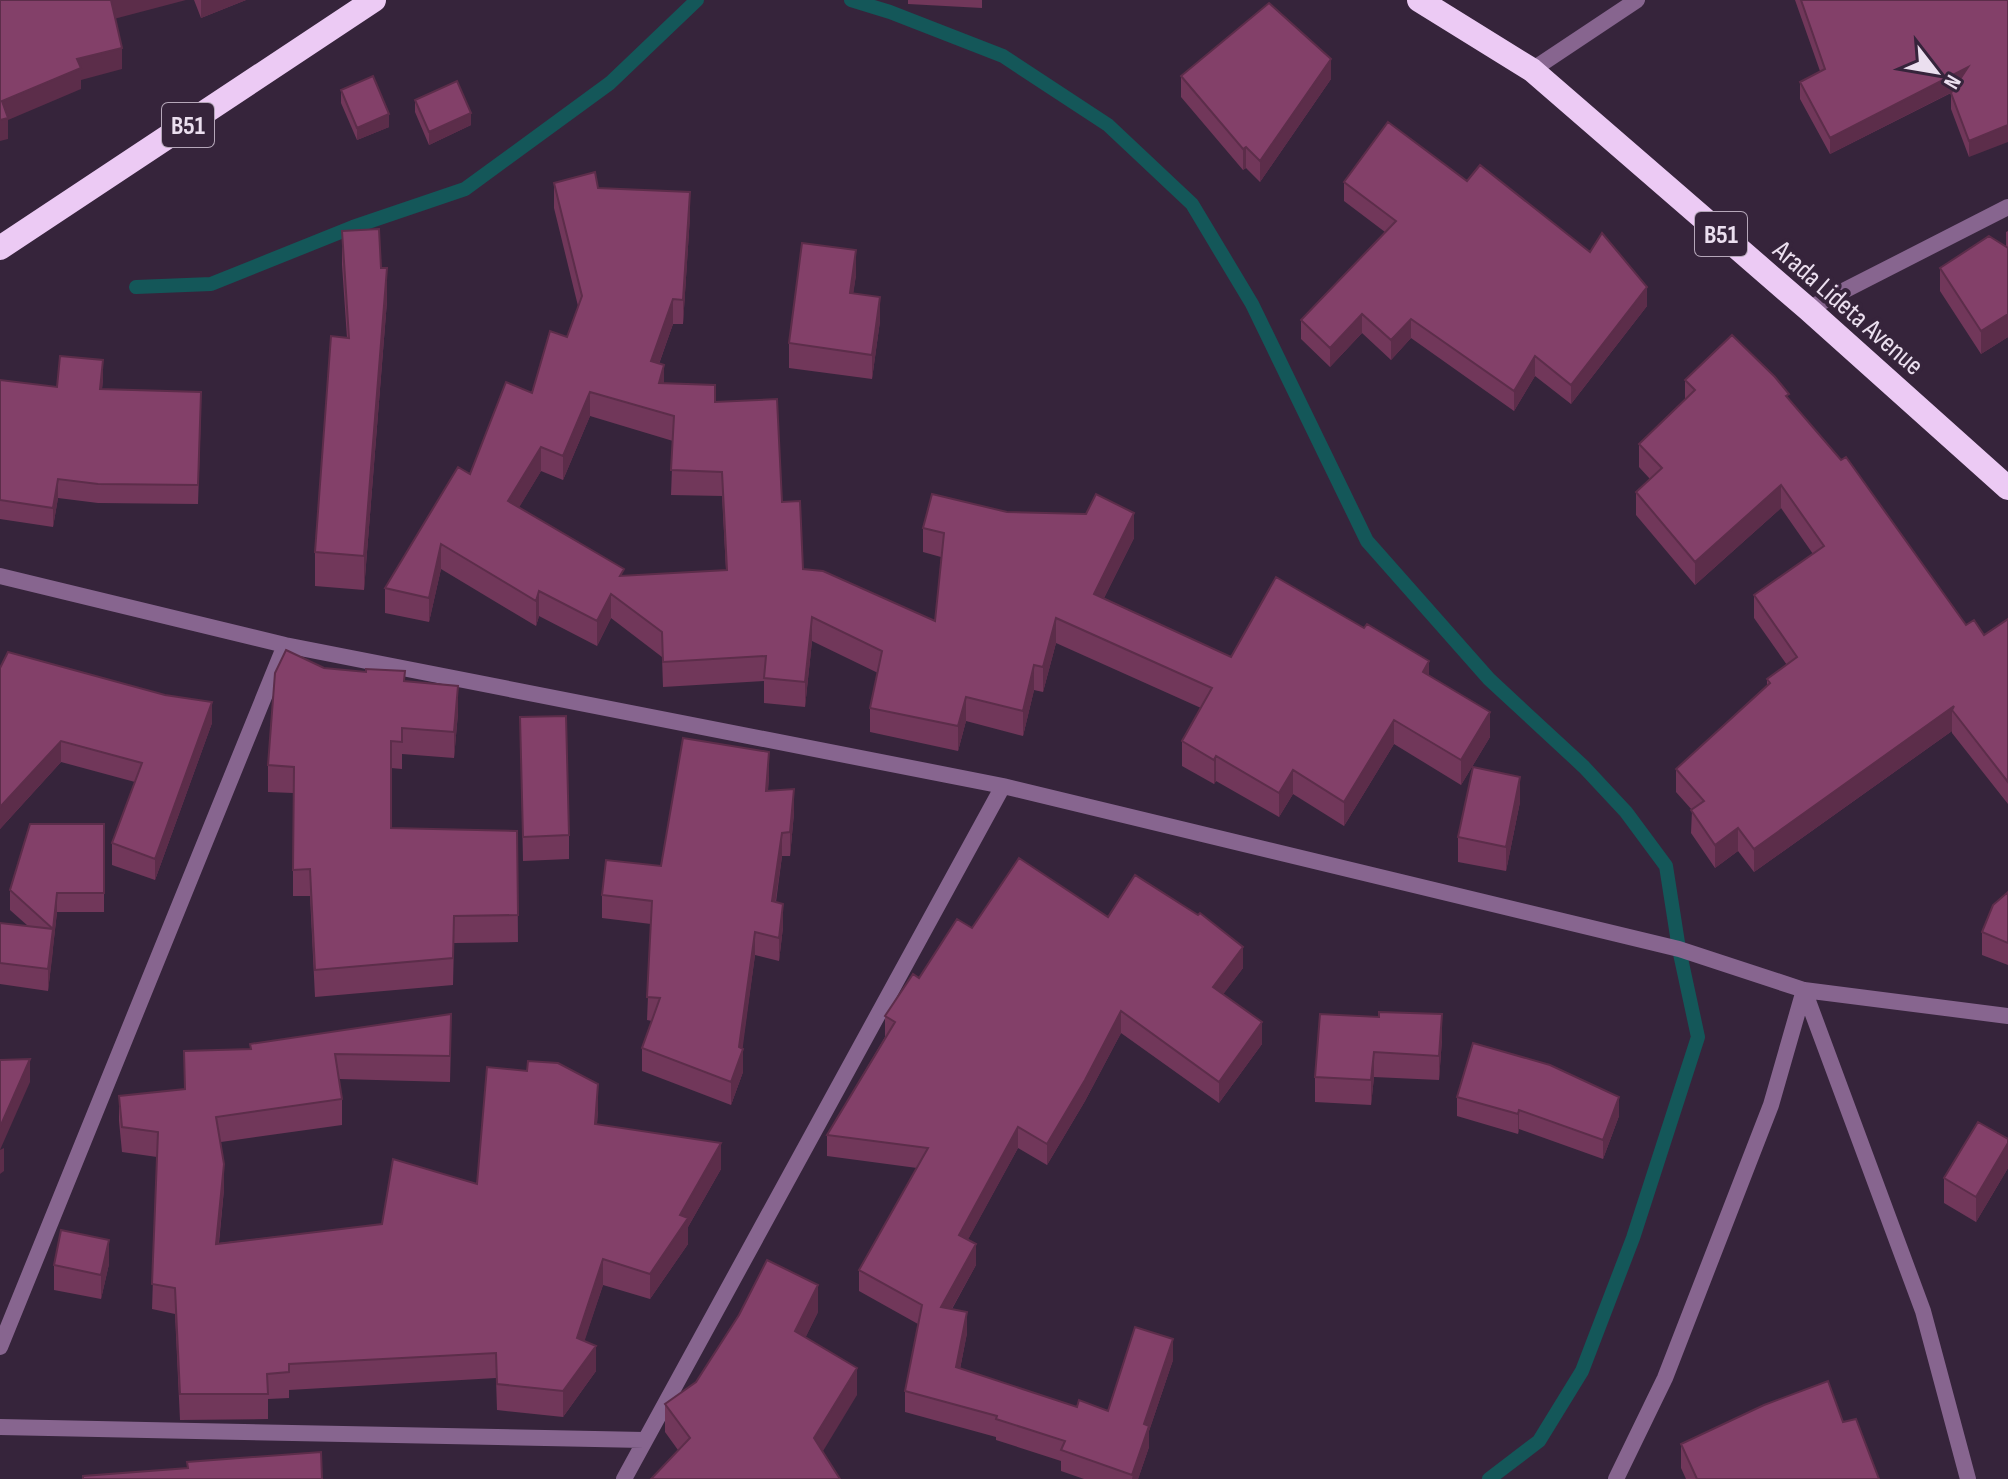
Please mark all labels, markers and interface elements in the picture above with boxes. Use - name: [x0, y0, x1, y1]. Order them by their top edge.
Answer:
- north arrow: [1896, 32, 1976, 112]
- text: N: [1937, 70, 1966, 94]
- road number: B51: [162, 103, 214, 147]
- road number: B51: [1695, 212, 1747, 256]
- street label: Arada Lideta Avenue: [1765, 233, 1930, 382]

